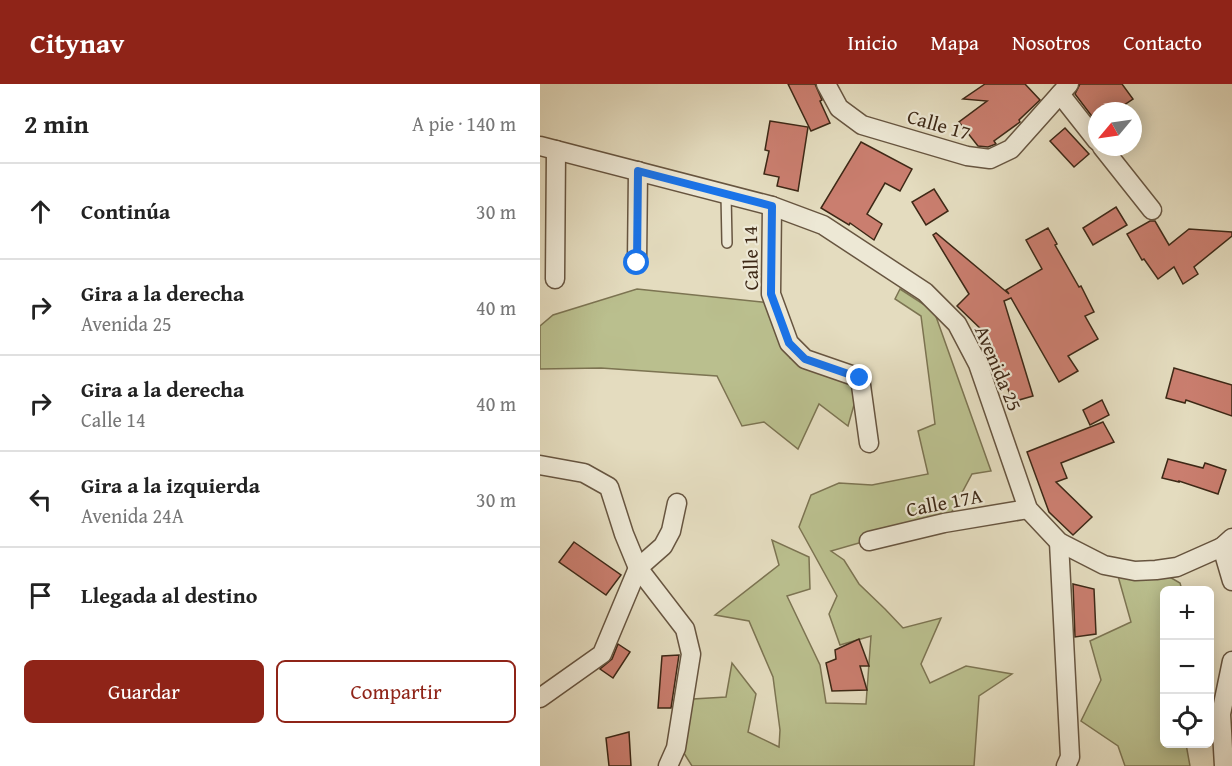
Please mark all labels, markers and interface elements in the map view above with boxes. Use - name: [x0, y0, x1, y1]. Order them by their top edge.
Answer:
- text: Citynav: [30, 22, 124, 63]
- text: Inicio: [848, 27, 898, 58]
- text: Mapa: [931, 27, 979, 58]
- text: Nosotros: [1012, 27, 1090, 58]
- text: Contacto: [1123, 27, 1202, 58]
- street label: Calle 17: [904, 101, 974, 147]
- north arrow: [1088, 102, 1142, 156]
- text: 2 min: [24, 104, 89, 143]
- text: A pie · 140 m: [412, 109, 516, 138]
- icon: ahead: [24, 195, 57, 228]
- text: Continúa: [81, 195, 170, 227]
- text: 30 m: [476, 197, 516, 226]
- street label: Calle 14: [735, 225, 765, 291]
- route start: [623, 249, 649, 275]
- text: Gira a la derecha: [81, 277, 244, 309]
- icon: right: [24, 291, 57, 324]
- text: 40 m: [476, 293, 516, 322]
- text: Avenida 25: [81, 309, 172, 338]
- street label: Avenida 25: [968, 321, 1030, 415]
- route end: [846, 364, 872, 390]
- text: Gira a la derecha: [81, 373, 244, 405]
- icon: right: [24, 387, 57, 420]
- text: 40 m: [476, 389, 516, 418]
- text: Calle 14: [81, 405, 146, 434]
- text: Gira a la izquierda: [81, 469, 260, 501]
- street label: Calle 17A: [904, 480, 984, 524]
- icon: left: [24, 483, 57, 516]
- text: 30 m: [476, 485, 516, 514]
- text: Avenida 24A: [81, 501, 184, 530]
- icon: arrive: [24, 579, 57, 612]
- text: Llegada al destino: [81, 579, 257, 611]
- map controls: [1160, 586, 1214, 748]
- button: +: [1160, 586, 1214, 640]
- button: −: [1160, 640, 1214, 694]
- button: Guardar: [24, 660, 264, 723]
- button: Compartir: [276, 660, 516, 723]
- button: locate: [1160, 694, 1214, 748]

